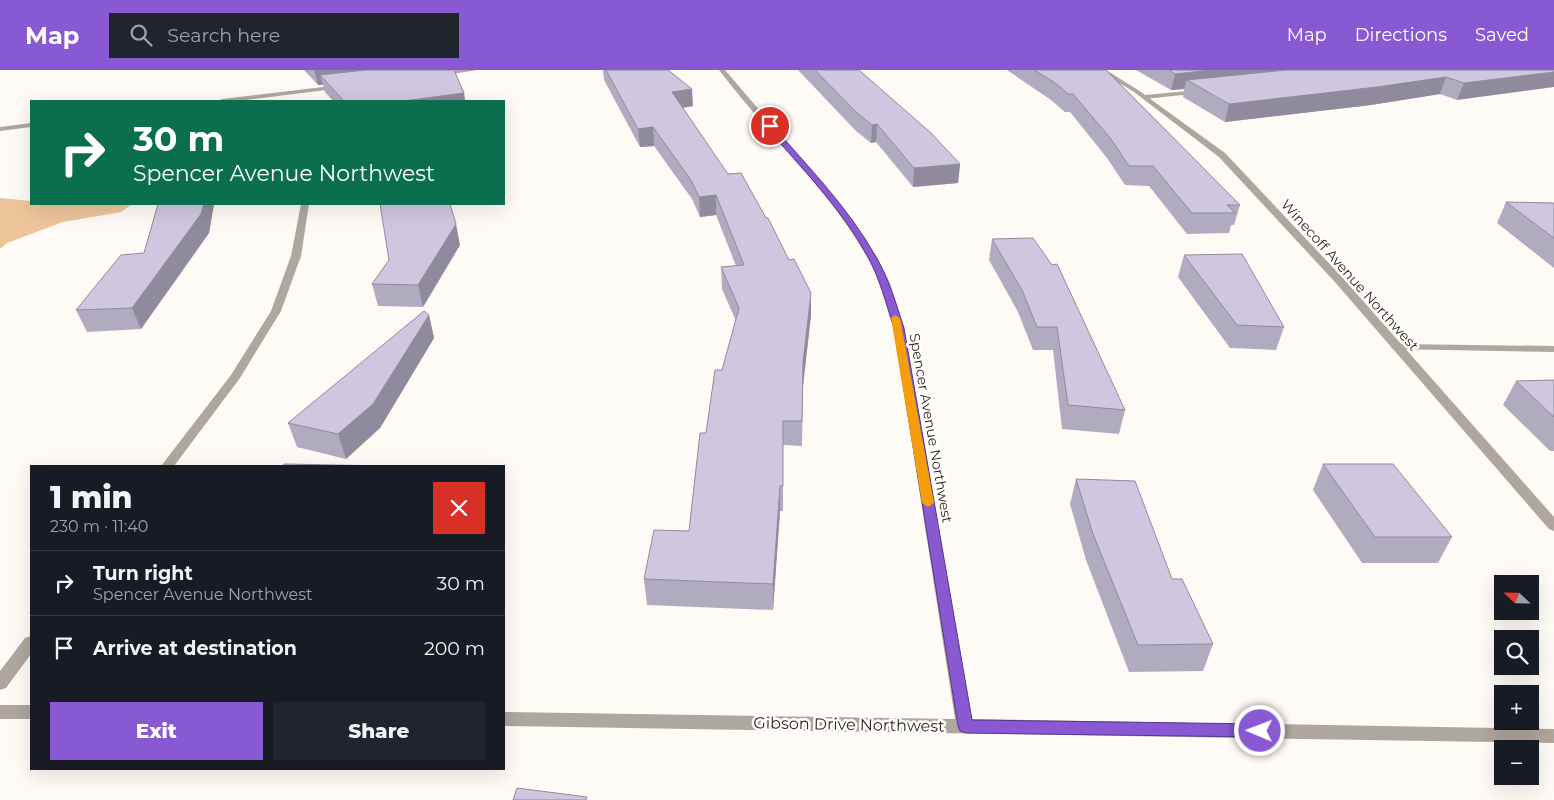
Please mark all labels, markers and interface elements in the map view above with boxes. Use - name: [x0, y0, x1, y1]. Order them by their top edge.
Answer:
- search box: [109, 13, 459, 58]
- text: Map: [25, 21, 79, 50]
- icon: search: [127, 21, 155, 49]
- text: Search here: [167, 24, 280, 47]
- text: Map: [1287, 24, 1327, 46]
- text: Directions: [1355, 24, 1447, 46]
- text: Saved: [1475, 24, 1529, 46]
- pin: [749, 105, 791, 147]
- icon: arrive: [756, 112, 784, 140]
- text: 30 m: [133, 117, 224, 160]
- icon: right: [50, 120, 115, 185]
- text: Spencer Avenue Northwest: [133, 160, 435, 187]
- street label: Winecoff Avenue Northwest: [1277, 196, 1423, 355]
- street label: Spencer Avenue Northwest: [905, 332, 957, 524]
- text: 1 min: [50, 479, 133, 516]
- button: close: [433, 482, 485, 534]
- text: 230 m · 11:40: [50, 517, 148, 536]
- text: Turn right: [93, 562, 193, 585]
- icon: right: [50, 569, 78, 597]
- text: 30 m: [437, 572, 485, 595]
- north arrow: [1494, 575, 1539, 620]
- map controls: [1494, 575, 1539, 785]
- text: Spencer Avenue Northwest: [93, 585, 313, 604]
- button: search: [1494, 630, 1539, 675]
- icon: arrive: [50, 634, 78, 662]
- text: Arrive at destination: [93, 637, 297, 660]
- text: 200 m: [424, 637, 485, 660]
- button: +: [1494, 685, 1539, 730]
- button: Exit: [50, 702, 263, 760]
- button: Share: [273, 702, 485, 760]
- position arrow: [1233, 704, 1285, 756]
- street label: Gibson Drive Northwest: [753, 713, 945, 736]
- button: −: [1494, 740, 1539, 785]

